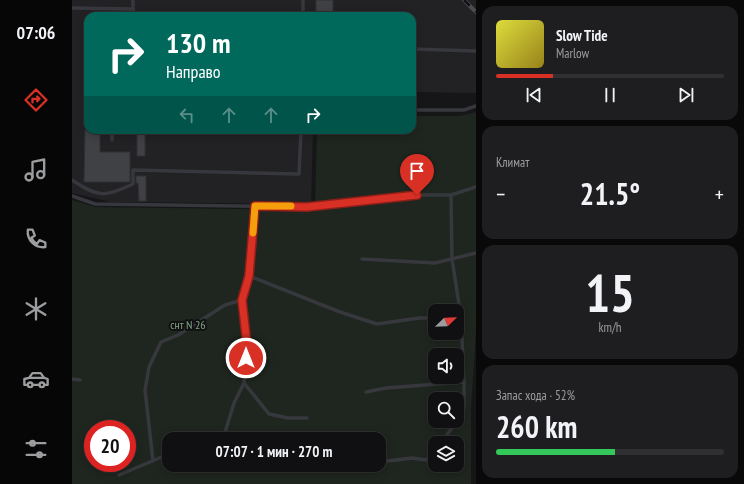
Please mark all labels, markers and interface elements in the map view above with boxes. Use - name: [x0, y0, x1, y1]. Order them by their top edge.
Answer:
- text: 07:06: [17, 21, 55, 44]
- text: 130 m: [166, 24, 230, 61]
- text: Slow Tide: [556, 26, 608, 45]
- icon: right: [100, 28, 152, 80]
- text: Marlow: [556, 45, 589, 62]
- text: Направо: [166, 60, 221, 83]
- icon: previous: [523, 84, 545, 106]
- icon: pause: [599, 84, 621, 106]
- icon: next: [675, 84, 697, 106]
- icon: directions: [22, 86, 50, 114]
- icon: left: [176, 104, 198, 126]
- icon: ahead: [218, 104, 240, 126]
- icon: ahead: [260, 104, 282, 126]
- icon: right: [302, 104, 324, 126]
- pin: [400, 154, 434, 195]
- text: Климат: [496, 154, 529, 171]
- icon: music: [22, 156, 50, 184]
- icon: arrive: [406, 160, 428, 182]
- text: 21.5°: [580, 174, 640, 213]
- text: −: [496, 180, 505, 208]
- text: +: [715, 180, 724, 208]
- icon: phone: [22, 225, 50, 253]
- text: 15: [585, 259, 635, 326]
- icon: climate: [22, 295, 50, 323]
- north arrow: [428, 304, 464, 340]
- map controls: [428, 304, 464, 472]
- park label: снт N 26: [170, 317, 206, 332]
- text: km/h: [598, 319, 622, 336]
- position arrow: [225, 337, 267, 379]
- button: sound: [428, 348, 464, 384]
- icon: car: [22, 365, 50, 393]
- text: Запас хода · 52%: [496, 387, 575, 404]
- button: search: [428, 392, 464, 428]
- text: 260 km: [496, 407, 577, 446]
- speed limit sign: 20: [84, 420, 136, 472]
- icon: filters: [22, 435, 50, 463]
- button: layers: [428, 436, 464, 472]
- text: 07:07 · 1 мин · 270 m: [216, 442, 332, 461]

